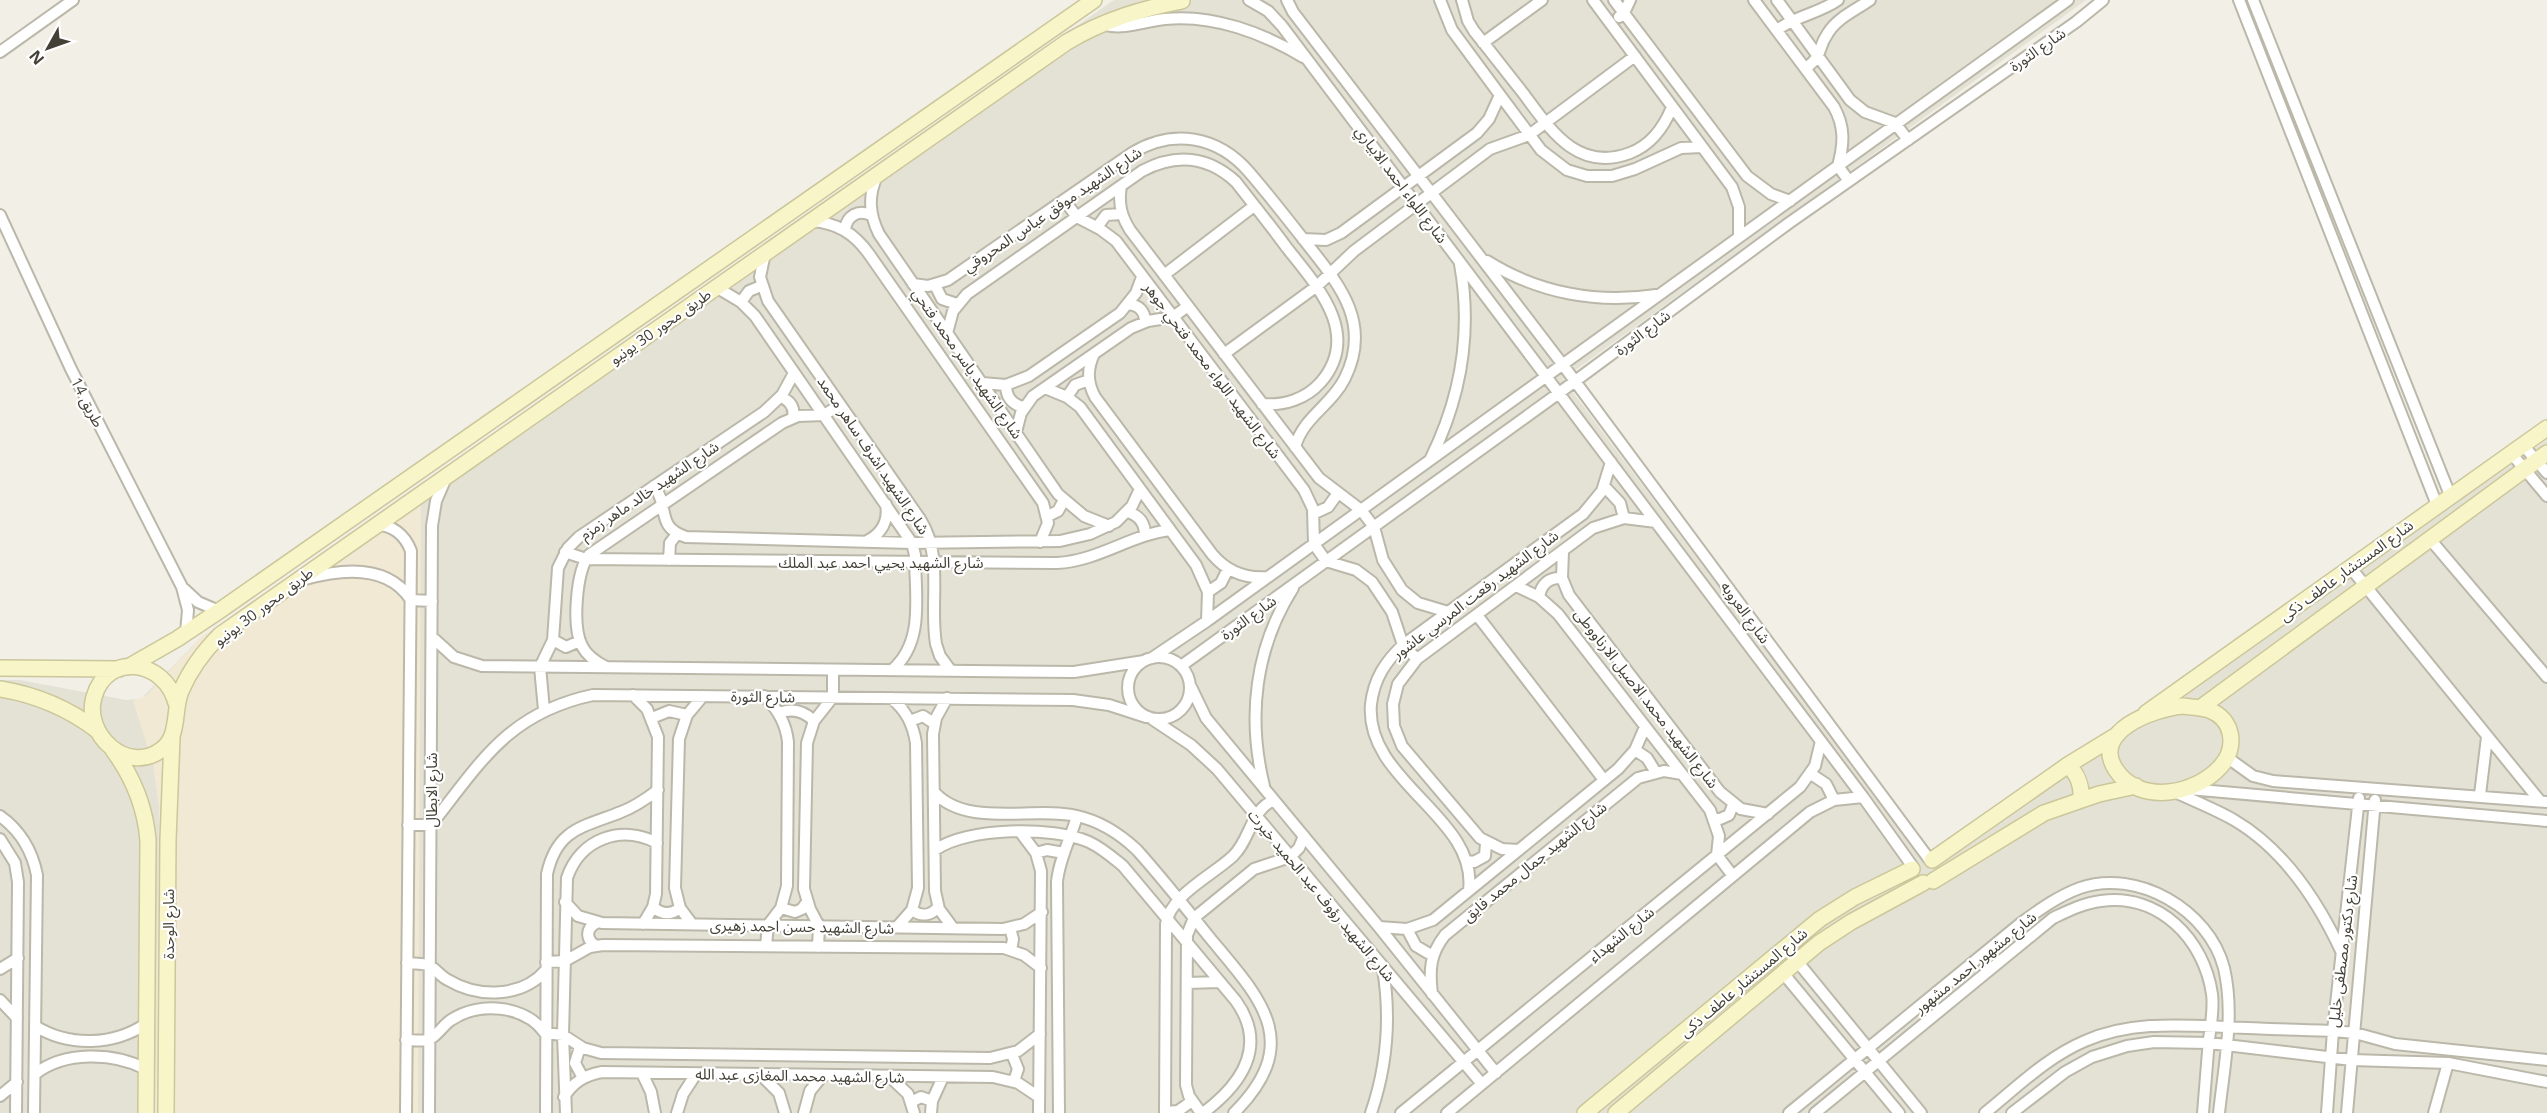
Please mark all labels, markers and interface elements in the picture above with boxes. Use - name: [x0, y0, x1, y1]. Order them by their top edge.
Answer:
- north arrow: [18, 18, 78, 78]
- street label: شارع الثورة: [2005, 22, 2071, 78]
- text: N: [24, 46, 49, 70]
- street label: شارع اللواء احمد الابياري: [1349, 121, 1453, 249]
- street label: شارع الشهيد موفق عباس المحروقي: [959, 142, 1147, 279]
- street label: شارع الشهيد اللواء محمد فتحي جوهر: [1137, 277, 1286, 464]
- street label: طريق محور 30 يونيو: [605, 284, 715, 369]
- street label: شارع الشهيد ياسر محمد فتحي: [906, 284, 1028, 444]
- street label: شارع الثورة: [1610, 305, 1676, 362]
- street label: شارع الشهيد اشرف ساهر محمد: [811, 372, 935, 540]
- street label: طريق 14: [66, 374, 109, 431]
- street label: شارع الشهيد خالد ماهر زمزم: [576, 436, 724, 546]
- street label: شارع المستشار عاطف ذكى: [2275, 514, 2419, 628]
- street label: شارع الشهيد رفعت المرسي عاشور: [1387, 525, 1564, 666]
- street label: شارع الشهيد يحيي احمد عبد الملك: [779, 552, 984, 575]
- street label: طريق محور 30 يونيو: [209, 562, 317, 651]
- street label: شارع العروبه: [1714, 577, 1776, 649]
- street label: شارع الثورة: [1216, 590, 1282, 646]
- street label: شارع الشهيد محمد الاصيل الارناووطى: [1568, 604, 1724, 794]
- street label: شارع الثورة: [731, 685, 796, 710]
- street label: شارع الابطال: [421, 752, 444, 827]
- street label: شارع الشهيد جمال محمد فايق: [1458, 796, 1612, 928]
- street label: شارع الشهيد رؤوف عبد الحميد خيرت: [1242, 805, 1400, 987]
- street label: شارع دكتور مصطفى خليل: [2323, 873, 2364, 1029]
- street label: شارع الوحدة: [158, 888, 181, 959]
- street label: شارع الشهداء: [1584, 901, 1660, 969]
- street label: شارع مشهور احمد مشهور: [1909, 906, 2042, 1020]
- street label: شارع الشهيد حسن احمد زهيرى: [710, 914, 895, 941]
- street label: شارع المستشار عاطف ذكى: [1675, 922, 1813, 1044]
- street label: شارع الشهيد محمد المغازى عبد الله: [695, 1063, 905, 1090]

